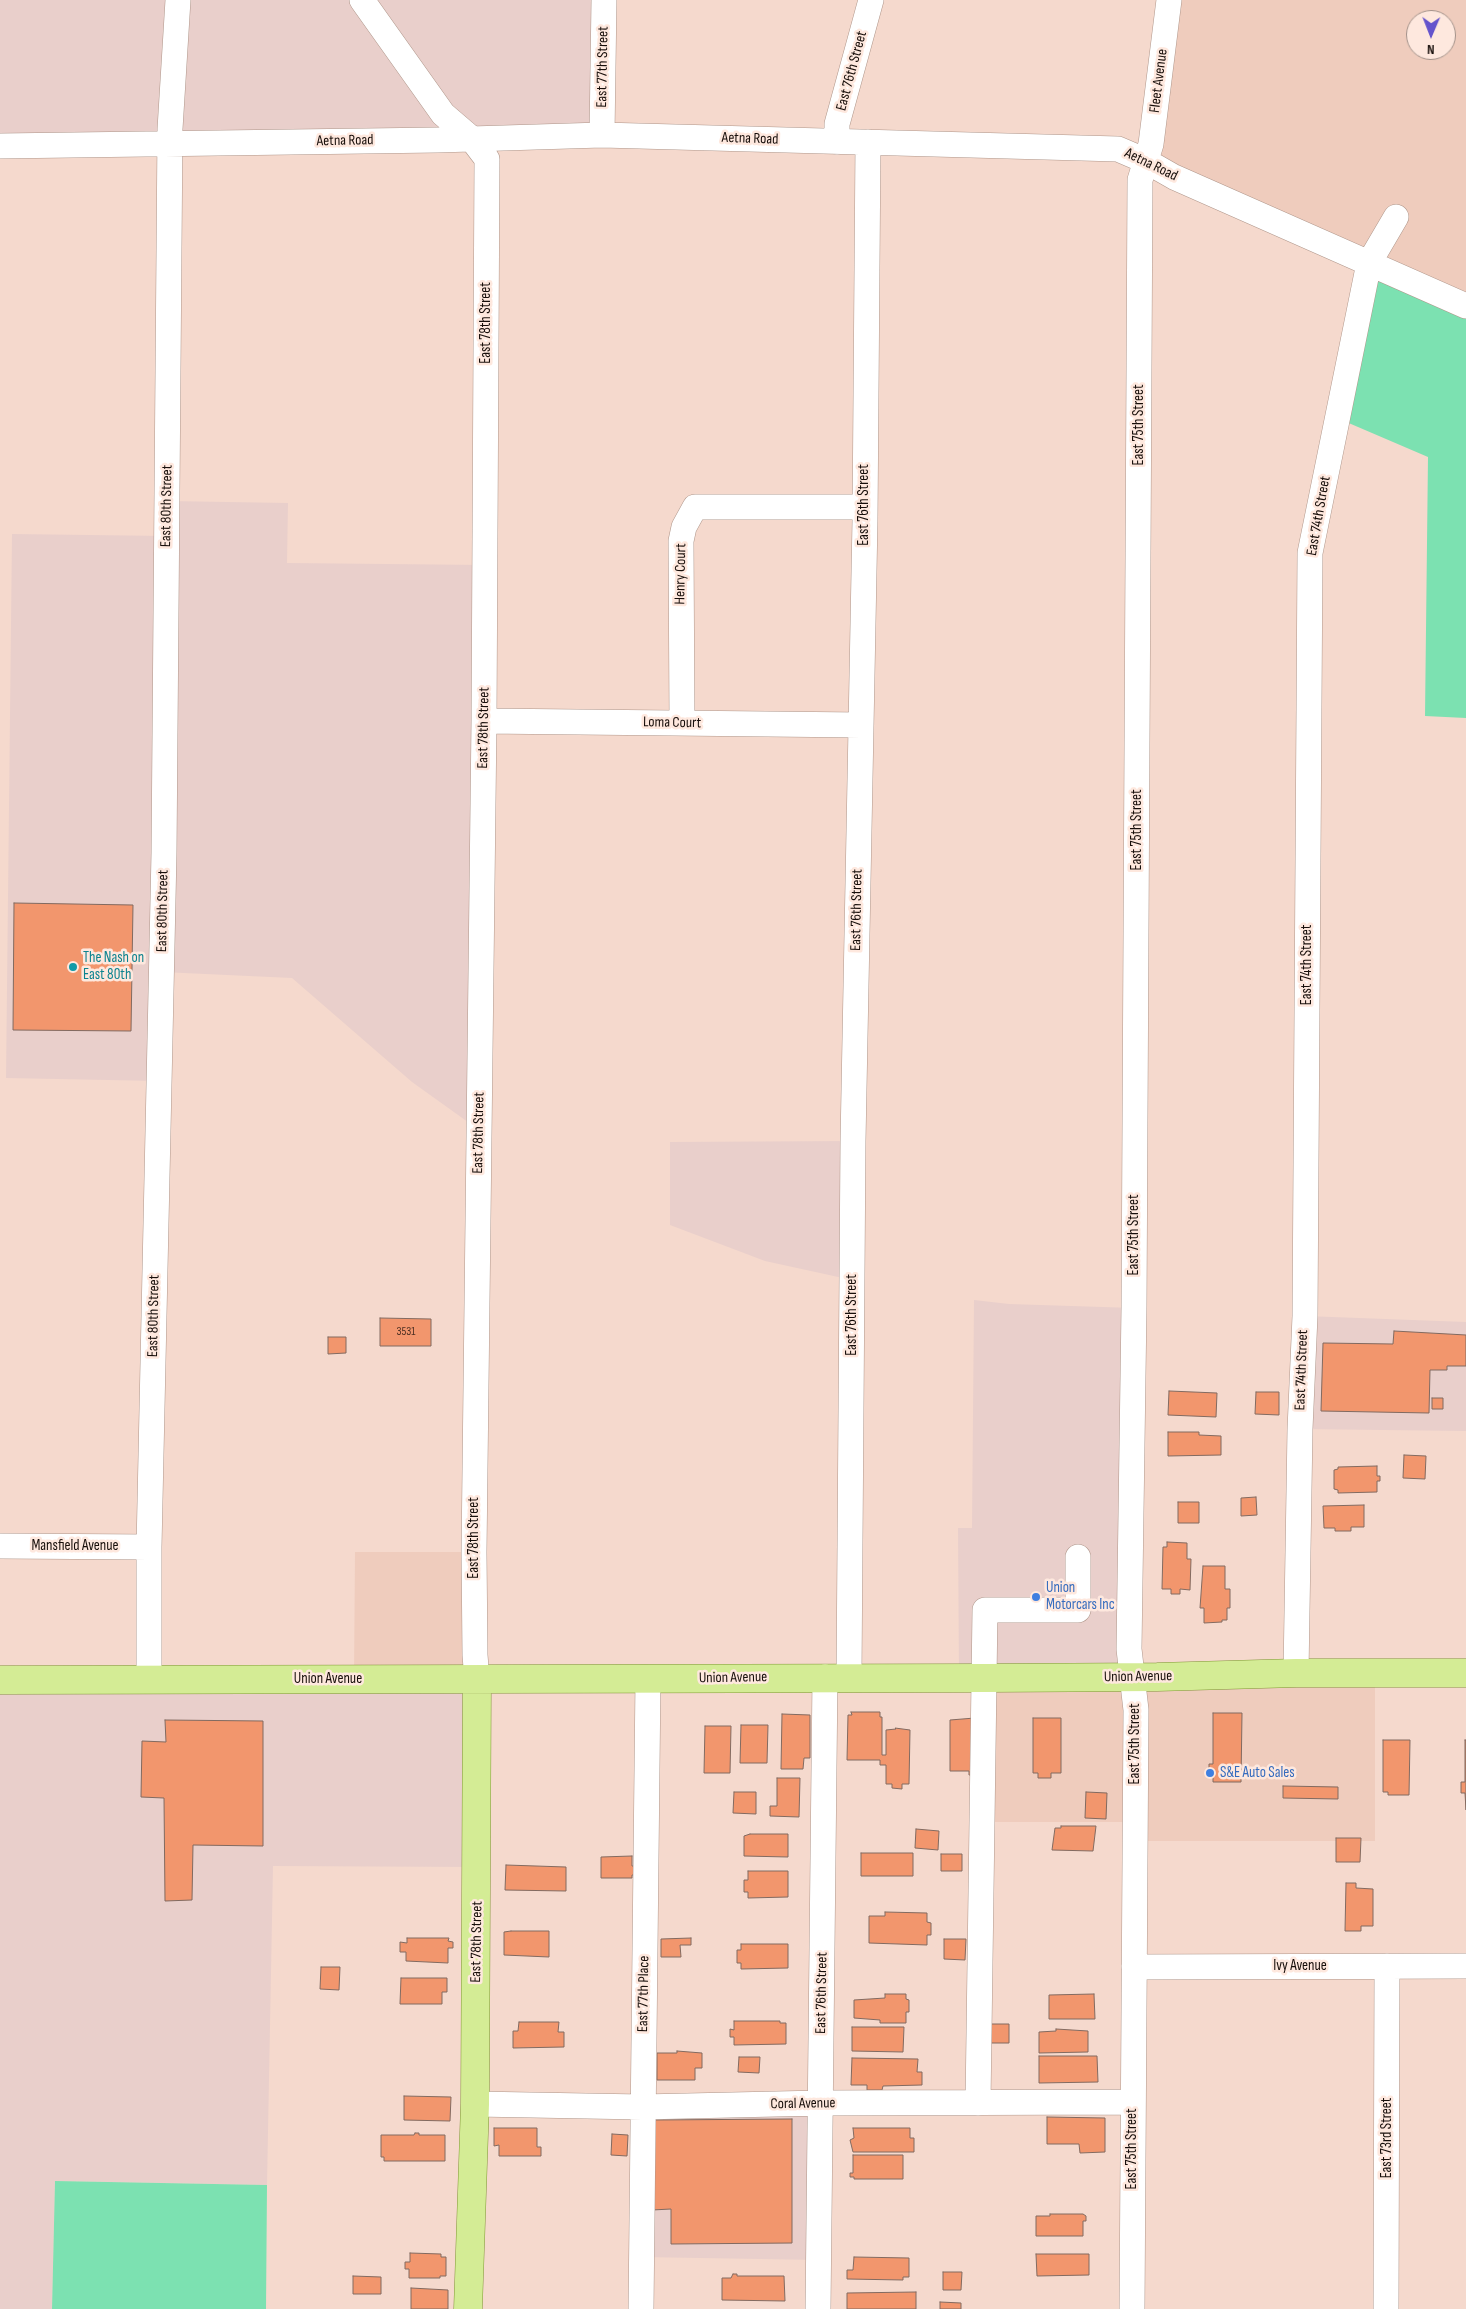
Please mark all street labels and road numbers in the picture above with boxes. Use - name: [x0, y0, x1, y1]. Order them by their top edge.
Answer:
- street label: East 77th Street: [593, 26, 613, 108]
- street label: East 76th Street: [833, 29, 871, 113]
- street label: Fleet Avenue: [1146, 48, 1172, 114]
- street label: Aetna Road: [721, 129, 779, 149]
- street label: Aetna Road: [316, 132, 374, 150]
- street label: Aetna Road: [1122, 144, 1180, 186]
- street label: East 78th Street: [477, 282, 495, 364]
- street label: East 75th Street: [1130, 384, 1148, 466]
- street label: East 76th Street: [855, 464, 873, 546]
- street label: East 80th Street: [157, 465, 177, 547]
- street label: East 74th Street: [1303, 475, 1335, 557]
- street label: Henry Court: [671, 543, 691, 605]
- street label: East 78th Street: [474, 687, 494, 769]
- street label: Loma Court: [643, 713, 701, 733]
- street label: East 75th Street: [1128, 789, 1146, 871]
- street label: East 76th Street: [847, 869, 867, 951]
- street label: East 80th Street: [153, 870, 173, 952]
- street label: East 74th Street: [1298, 925, 1316, 1005]
- street label: East 78th Street: [469, 1092, 489, 1174]
- street label: East 75th Street: [1125, 1194, 1143, 1276]
- street label: East 76th Street: [843, 1274, 861, 1356]
- street label: East 80th Street: [144, 1275, 164, 1357]
- street label: East 74th Street: [1292, 1329, 1312, 1411]
- street label: East 78th Street: [465, 1497, 483, 1579]
- street label: Mansfield Avenue: [31, 1537, 119, 1555]
- street label: Union Avenue: [1104, 1667, 1172, 1687]
- street label: Union Avenue: [699, 1668, 767, 1688]
- street label: Union Avenue: [294, 1670, 362, 1688]
- street label: East 75th Street: [1126, 1703, 1144, 1785]
- street label: East 78th Street: [467, 1901, 487, 1983]
- street label: East 76th Street: [812, 1952, 832, 2034]
- street label: East 77th Place: [634, 1956, 654, 2032]
- street label: Ivy Avenue: [1273, 1957, 1327, 1975]
- street label: Coral Avenue: [770, 2094, 836, 2114]
- street label: East 73rd Street: [1378, 2098, 1396, 2178]
- street label: East 75th Street: [1123, 2108, 1141, 2190]

